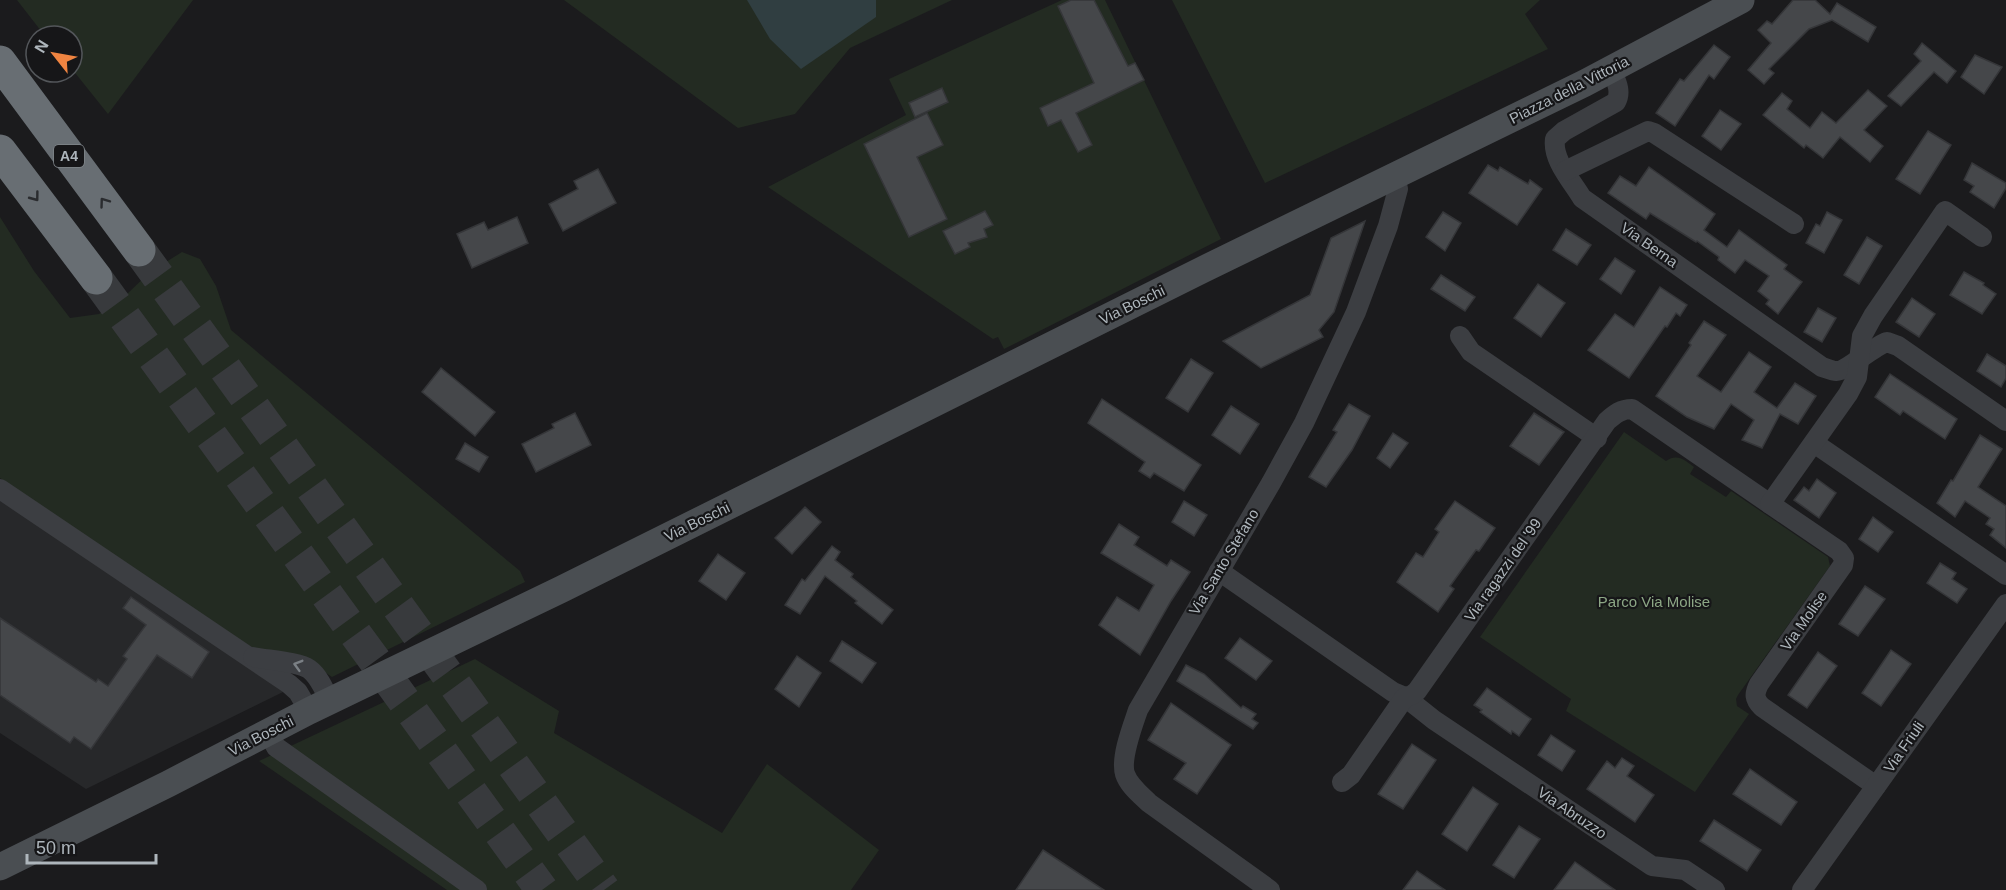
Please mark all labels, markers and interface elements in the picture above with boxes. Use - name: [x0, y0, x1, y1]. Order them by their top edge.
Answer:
- north arrow: [24, 24, 84, 84]
- text: N: [31, 37, 52, 56]
- street label: Piazza della Vittoria: [1506, 52, 1632, 127]
- road number: A4: [54, 145, 84, 167]
- one-way arrow: [28, 191, 39, 202]
- one-way arrow: [100, 198, 111, 209]
- street label: Via Berna: [1618, 219, 1682, 271]
- street label: Via Boschi: [1096, 281, 1167, 328]
- street label: Via Boschi: [661, 498, 732, 545]
- street label: Via Santo Stefano: [1185, 506, 1262, 618]
- street label: Via ragazzi del '99: [1461, 515, 1544, 624]
- street label: Via Molise: [1777, 588, 1830, 654]
- park label: Parco Via Molise: [1598, 593, 1710, 610]
- one-way arrow: [293, 660, 303, 673]
- street label: Via Boschi: [225, 712, 296, 759]
- street label: Via Friuli: [1880, 718, 1927, 775]
- street label: Via Abruzzo: [1534, 783, 1610, 842]
- scale bar: [27, 827, 156, 865]
- text: 50 m: [36, 838, 76, 858]

